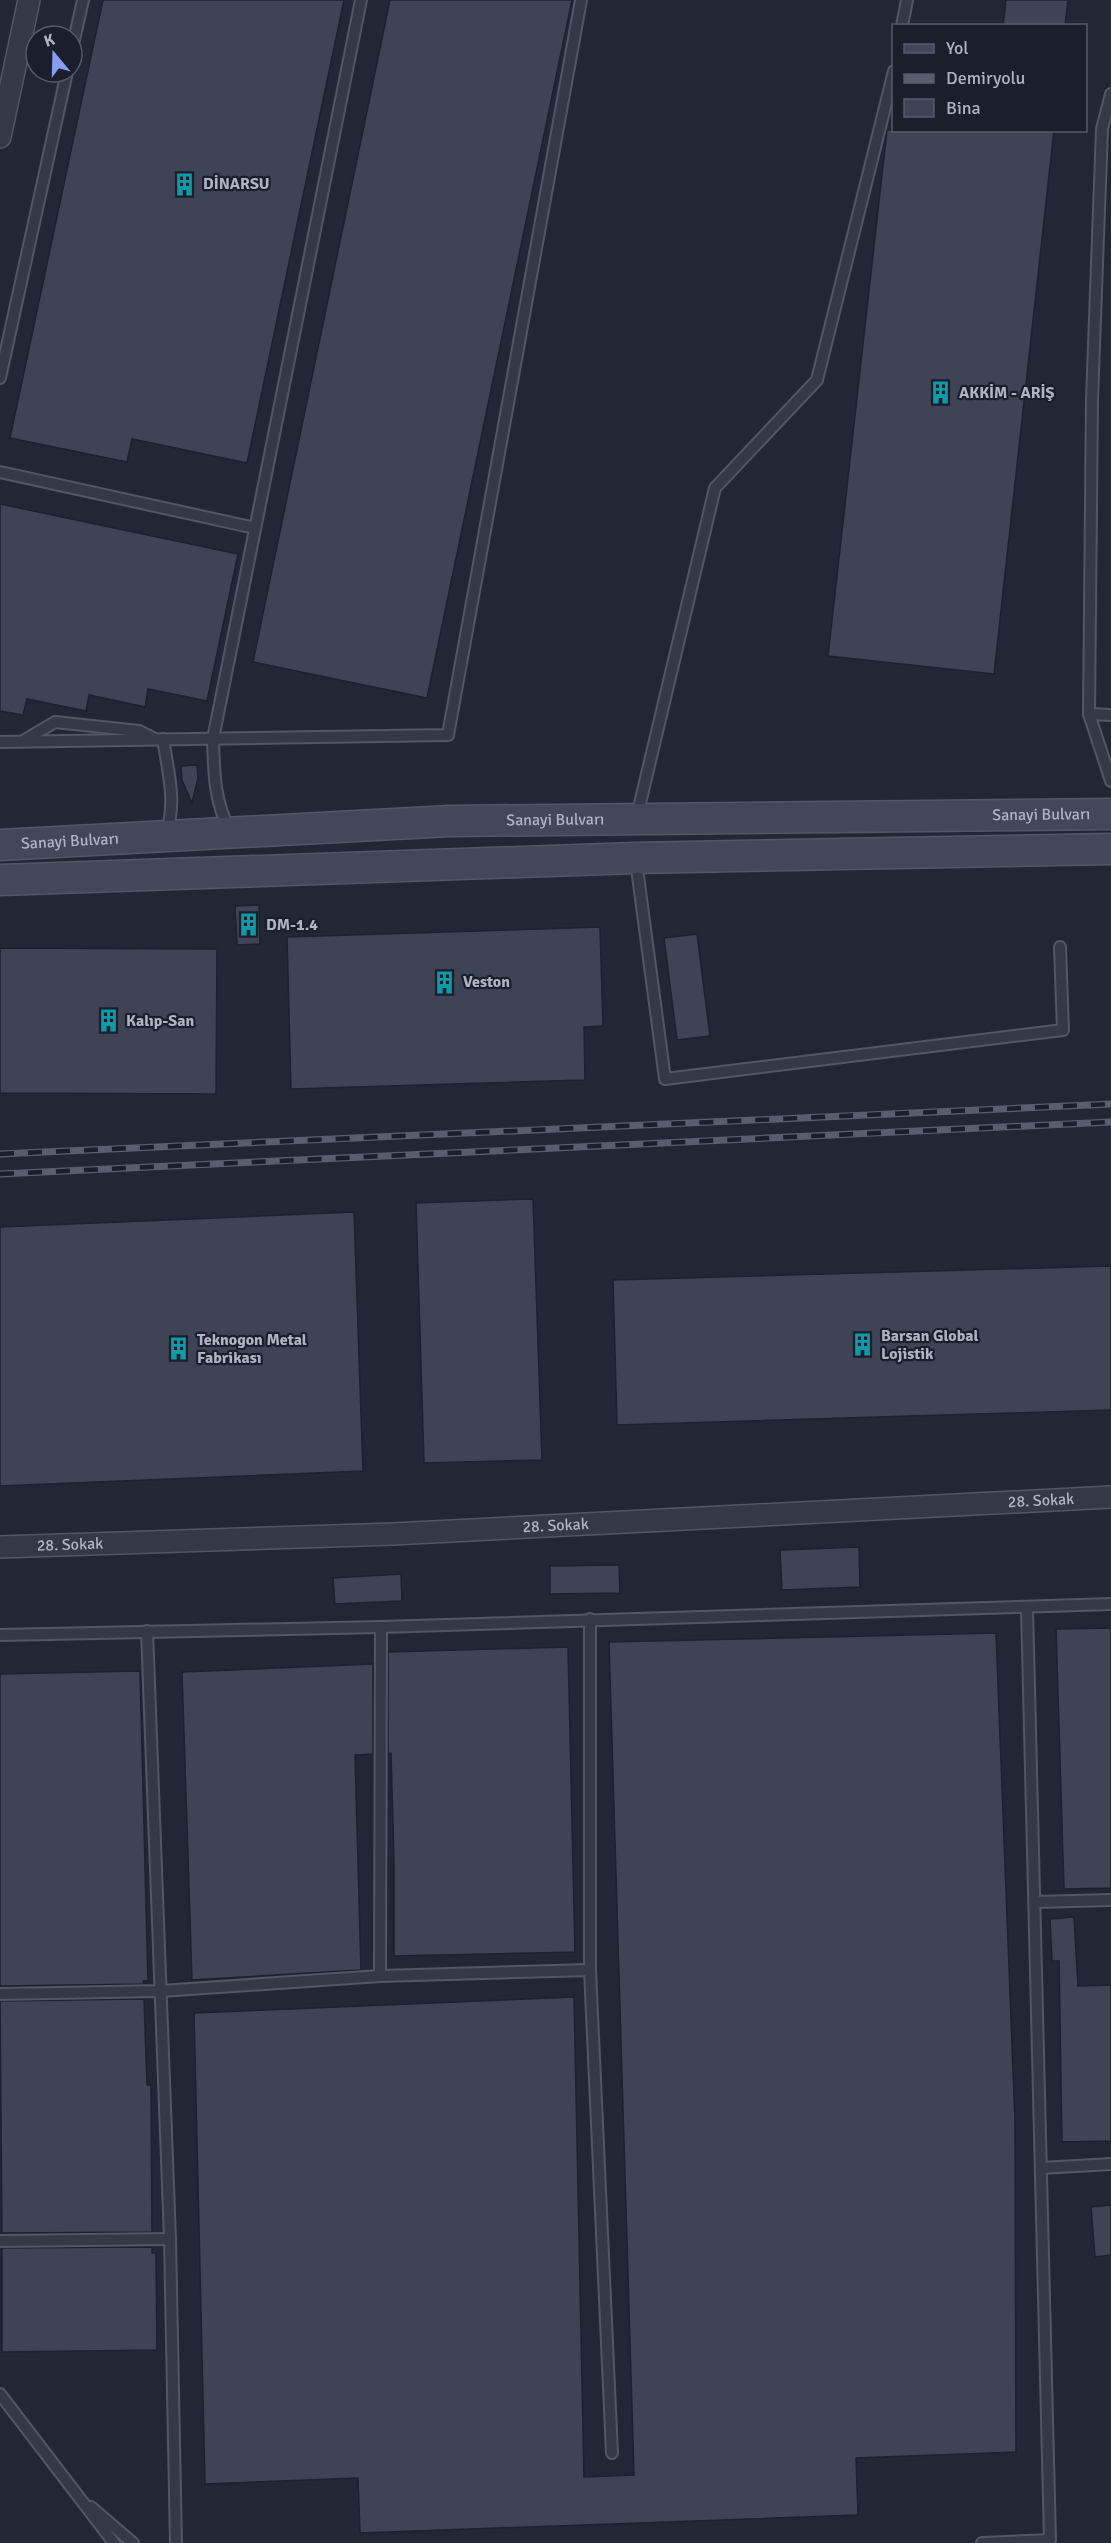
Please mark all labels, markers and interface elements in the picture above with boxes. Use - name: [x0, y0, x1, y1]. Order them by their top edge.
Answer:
- north arrow: [24, 24, 84, 84]
- legend: [892, 24, 1087, 132]
- text: K: [41, 30, 57, 52]
- text: Yol: [946, 37, 969, 59]
- text: Demiryolu: [946, 67, 1025, 89]
- text: Bina: [946, 97, 981, 119]
- building icon: DİNARSU: [172, 171, 198, 197]
- place label: DİNARSU: [203, 174, 270, 194]
- building icon: AKKİM - ARİŞ: [928, 380, 954, 406]
- place label: AKKİM - ARİŞ: [959, 383, 1055, 403]
- street label: Sanayi Bulvarı: [992, 804, 1090, 825]
- street label: Sanayi Bulvarı: [506, 809, 605, 830]
- street label: Sanayi Bulvarı: [20, 829, 119, 854]
- building icon: DM-1.4: [235, 912, 261, 938]
- place label: DM-1.4: [266, 915, 318, 935]
- building icon: Veston: [432, 969, 458, 995]
- place label: Veston: [463, 972, 510, 992]
- building icon: Kalıp-San: [95, 1008, 121, 1034]
- place label: Kalıp-San: [126, 1011, 194, 1031]
- place label: Barsan Global Lojistik: [881, 1326, 978, 1364]
- place label: Teknogon Metal Fabrikası: [197, 1330, 307, 1368]
- building icon: Barsan Global Lojistik: [850, 1332, 876, 1358]
- building icon: Teknogon Metal Fabrikası: [166, 1336, 192, 1362]
- street label: 28. Sokak: [1007, 1489, 1075, 1512]
- street label: 28. Sokak: [522, 1514, 589, 1537]
- street label: 28. Sokak: [36, 1534, 103, 1556]

